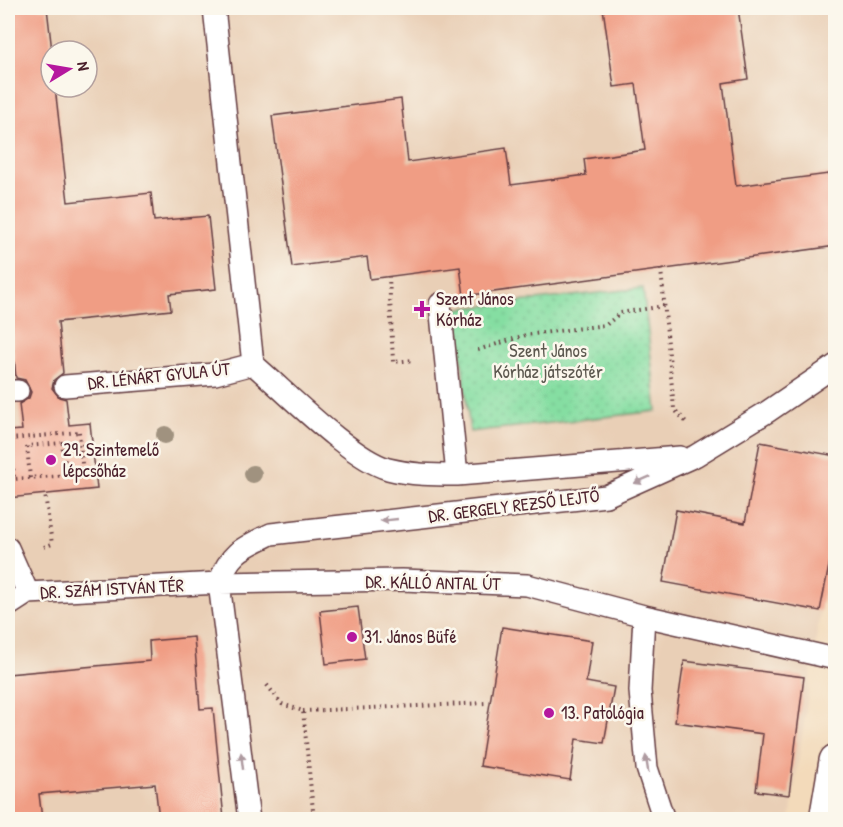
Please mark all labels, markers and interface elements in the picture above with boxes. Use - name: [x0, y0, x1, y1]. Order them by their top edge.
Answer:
- north arrow: [39, 39, 99, 99]
- text: N: [72, 60, 95, 73]
- place label: Szent János Kórház: [436, 286, 514, 332]
- marker: Szent János Kórház: [413, 300, 431, 318]
- park label: Szent János Kórház játszótér: [493, 338, 603, 384]
- street label: DR. LÉNÁRT GYULA ÚT: [87, 356, 232, 395]
- place label: 29. Szintemelő lépcsőház: [63, 437, 159, 483]
- marker: 29. Szintemelő lépcsőház: [44, 453, 58, 467]
- one-way arrow: [632, 475, 650, 485]
- street label: DR. GERGELY REZSŐ LEJTŐ: [427, 483, 601, 528]
- one-way arrow: [379, 515, 398, 525]
- street label: DR. KÁLLÓ ANTAL ÚT: [365, 569, 501, 596]
- street label: DR. SZÁM ISTVÁN TÉR: [40, 572, 184, 605]
- place label: 31. János Büfé: [364, 624, 457, 649]
- marker: 31. János Büfé: [345, 630, 359, 644]
- place label: 13. Patológia: [561, 700, 644, 725]
- marker: 13. Patológia: [542, 706, 556, 720]
- one-way arrow: [237, 752, 246, 771]
- one-way arrow: [643, 754, 652, 773]

